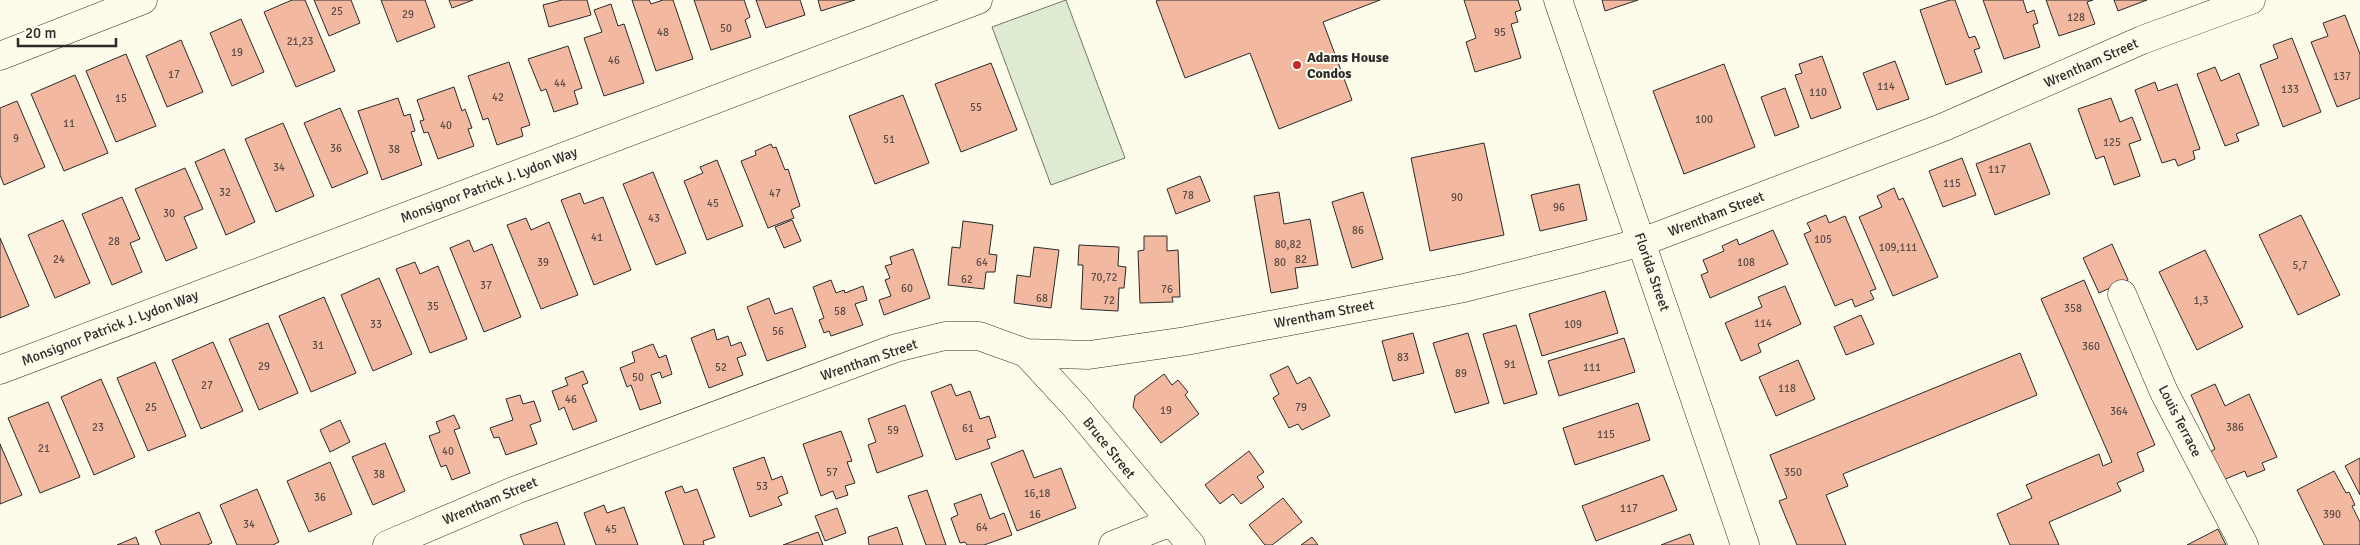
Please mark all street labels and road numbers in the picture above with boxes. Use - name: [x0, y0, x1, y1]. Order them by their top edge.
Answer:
- street label: Wrentham Street: [2041, 35, 2141, 91]
- street label: Monsignor Patrick J. Lydon Way: [398, 143, 580, 227]
- street label: Wrentham Street: [1666, 188, 1767, 240]
- street label: Florida Street: [1631, 231, 1673, 314]
- street label: Monsignor Patrick J. Lydon Way: [19, 286, 201, 370]
- street label: Wrentham Street: [1273, 296, 1376, 332]
- street label: Wrentham Street: [818, 335, 920, 385]
- street label: Louis Terrace: [2155, 382, 2205, 460]
- street label: Bruce Street: [1079, 414, 1139, 482]
- street label: Wrentham Street: [440, 473, 540, 529]

